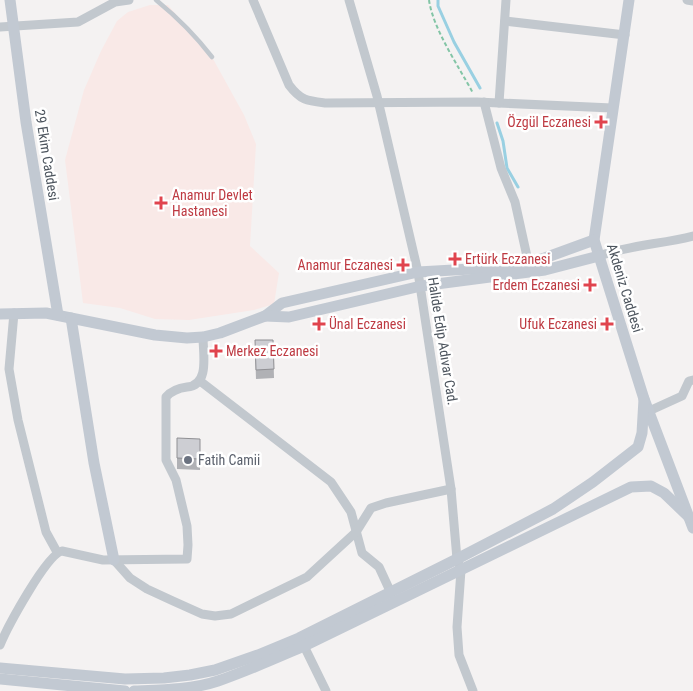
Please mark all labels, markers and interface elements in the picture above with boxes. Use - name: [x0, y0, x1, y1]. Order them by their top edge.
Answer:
- street label: 29 Ekim Caddesi: [32, 108, 62, 202]
- place label: Özgül Eczanesi: [507, 114, 591, 130]
- marker: Özgül Eczanesi: [595, 116, 607, 128]
- place label: Anamur Devlet Hastanesi: [172, 187, 253, 219]
- marker: Anamur Devlet Hastanesi: [154, 196, 168, 210]
- street label: Akdeniz Caddesi: [604, 242, 646, 334]
- place label: Ertürk Eczanesi: [465, 251, 550, 267]
- marker: Ertürk Eczanesi: [449, 253, 461, 265]
- place label: Anamur Eczanesi: [298, 257, 393, 273]
- marker: Anamur Eczanesi: [397, 259, 409, 271]
- street label: Halide Edip Adıvar Cad.: [425, 276, 461, 406]
- place label: Erdem Eczanesi: [493, 277, 580, 293]
- marker: Erdem Eczanesi: [584, 279, 596, 291]
- place label: Ünal Eczanesi: [329, 316, 406, 332]
- place label: Ufuk Eczanesi: [519, 316, 597, 332]
- marker: Ünal Eczanesi: [313, 318, 325, 330]
- marker: Ufuk Eczanesi: [601, 318, 613, 330]
- place label: Merkez Eczanesi: [226, 343, 319, 359]
- marker: Merkez Eczanesi: [210, 345, 222, 357]
- place label: Fatih Camii: [198, 452, 260, 468]
- marker: Fatih Camii: [182, 454, 194, 466]

